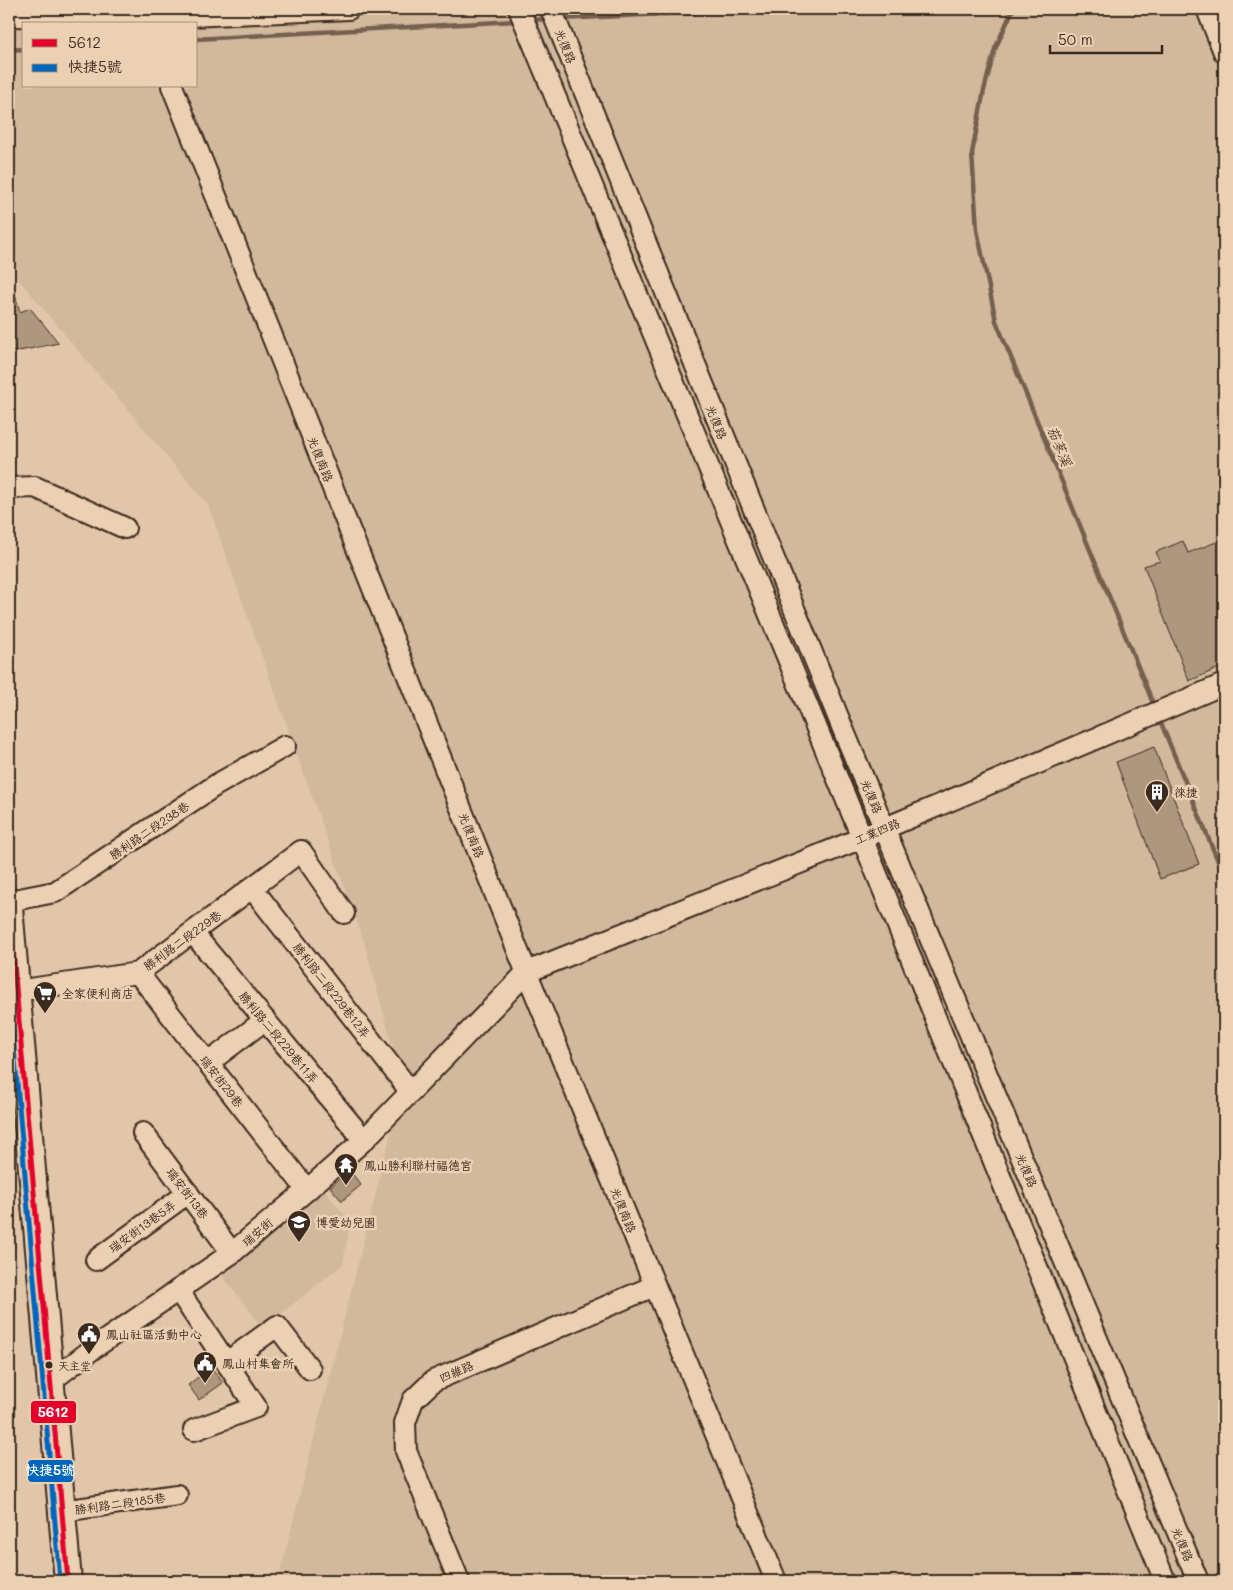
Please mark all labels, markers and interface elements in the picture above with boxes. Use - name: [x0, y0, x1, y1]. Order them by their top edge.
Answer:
- legend: [22, 22, 198, 88]
- scale bar: [1050, 22, 1163, 54]
- street label: 光復路: [552, 26, 580, 66]
- text: 50 m: [1058, 29, 1093, 49]
- text: 5612: [68, 32, 101, 52]
- text: 快捷5號: [68, 56, 122, 76]
- street label: 光復路: [703, 402, 731, 442]
- water label: 茄苳溪: [1043, 423, 1077, 470]
- street label: 光復南路: [305, 434, 337, 484]
- street label: 光復路: [858, 776, 886, 816]
- building icon: 徠捷: [1144, 779, 1170, 813]
- place label: 徠捷: [1174, 784, 1198, 800]
- street label: 勝利路二段238巷: [106, 797, 192, 863]
- street label: 光復南路: [456, 810, 488, 860]
- street label: 工業四路: [852, 814, 902, 848]
- street label: 勝利路二段229巷: [140, 906, 224, 974]
- street label: 勝利路二段229巷12弄: [290, 939, 374, 1041]
- supermarket icon: 全家便利商店: [32, 980, 58, 1014]
- place label: 全家便利商店: [62, 985, 134, 1001]
- street label: 勝利路二段229巷11弄: [236, 988, 322, 1086]
- street label: 瑞安街29巷: [197, 1052, 247, 1110]
- street label: 光復路: [1013, 1150, 1041, 1190]
- temple icon: 鳳山勝利聯村福德宮: [333, 1152, 359, 1186]
- place label: 鳳山勝利聯村福德宮: [364, 1157, 472, 1173]
- street label: 瑞安街13巷: [163, 1164, 213, 1222]
- street label: 光復南路: [608, 1185, 640, 1235]
- street label: 瑞安街13巷5弄: [105, 1196, 179, 1256]
- school or university icon: 博愛幼兒園: [286, 1209, 312, 1243]
- street label: 瑞安街: [238, 1214, 276, 1250]
- place label: 博愛幼兒園: [316, 1214, 376, 1230]
- public building icon: 鳳山社區活動中心: [76, 1321, 102, 1355]
- place label: 鳳山社區活動中心: [106, 1326, 202, 1342]
- public building icon: 鳳山村集會所: [192, 1350, 218, 1384]
- place label: 鳳山村集會所: [222, 1355, 295, 1371]
- street label: 四維路: [436, 1357, 476, 1385]
- place label: 天主堂: [58, 1358, 91, 1373]
- marker: 天主堂: [44, 1360, 54, 1370]
- line badge: 5612: [30, 1400, 77, 1424]
- text: 5612: [38, 1402, 69, 1421]
- line badge: 快捷5號: [27, 1459, 74, 1483]
- text: 快捷5號: [25, 1460, 75, 1479]
- street label: 勝利路二段185巷: [74, 1489, 166, 1517]
- street label: 光復路: [1169, 1524, 1197, 1564]

